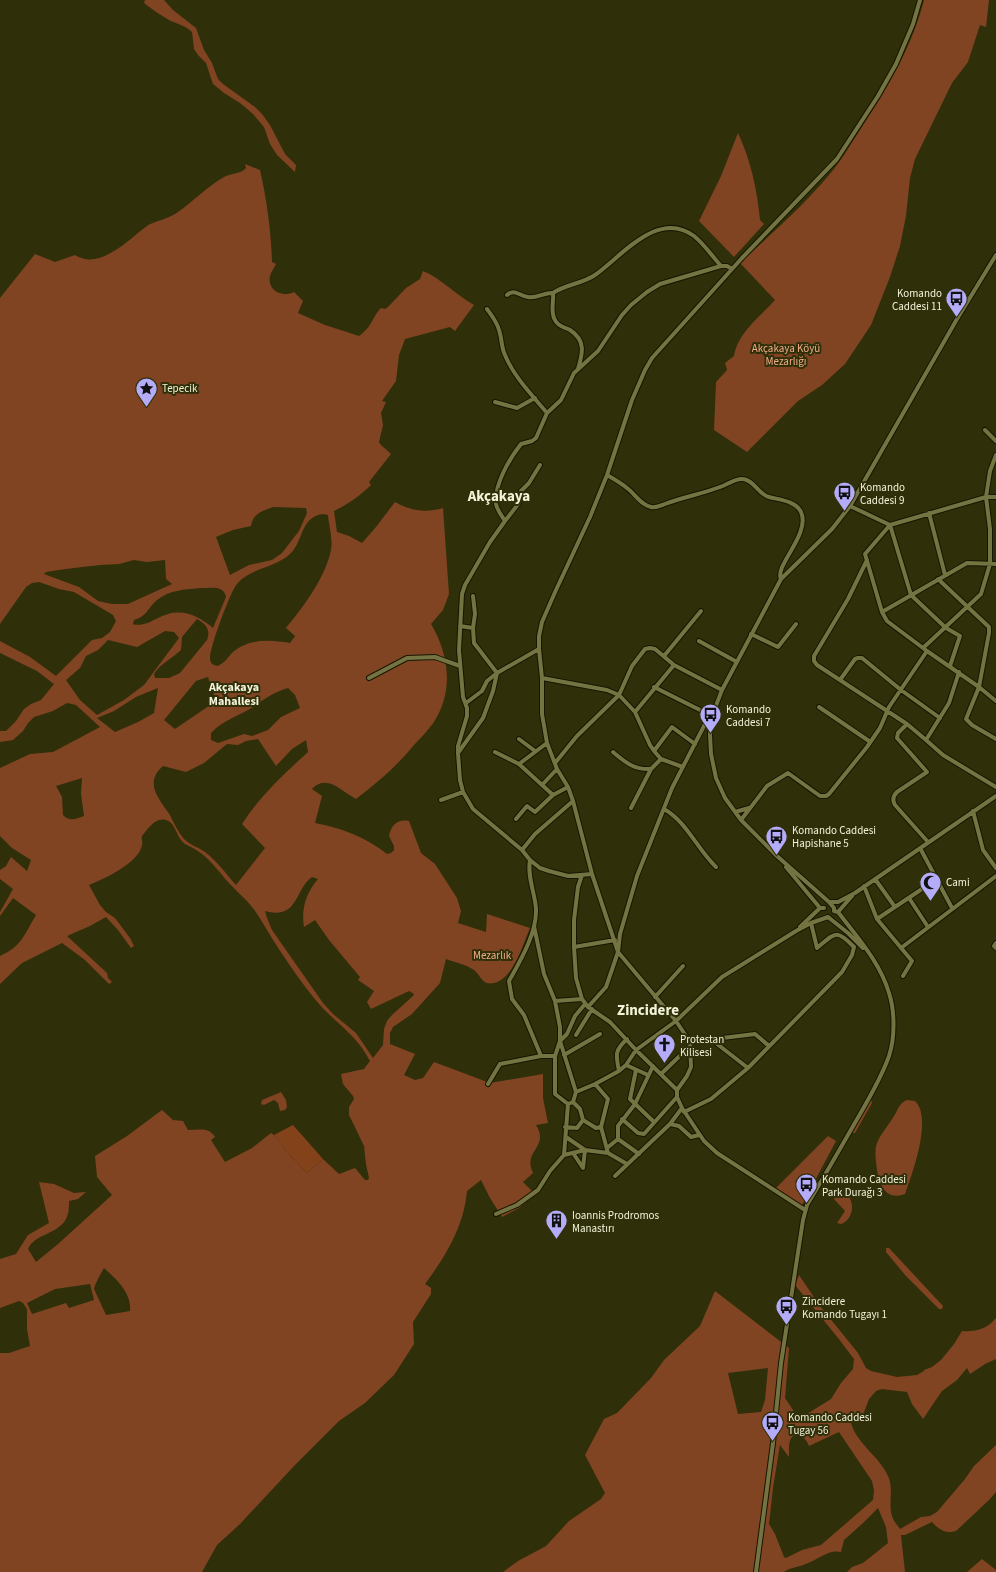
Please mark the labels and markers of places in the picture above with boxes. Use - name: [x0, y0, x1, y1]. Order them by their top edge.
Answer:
- place label: Komando Caddesi 11: [892, 286, 942, 314]
- bus stop icon: Komando Caddesi 11: [944, 286, 970, 319]
- place icon: Tepecik: [133, 375, 159, 408]
- place label: Tepecik: [162, 381, 198, 396]
- bus stop icon: Komando Caddesi 9: [831, 480, 857, 513]
- place label: Komando Caddesi 9: [860, 480, 905, 508]
- bus stop icon: Komando Caddesi 7: [697, 702, 723, 735]
- place label: Komando Caddesi 7: [726, 702, 771, 730]
- bus stop icon: Komando Caddesi Hapishane 5: [764, 823, 790, 856]
- place label: Komando Caddesi Hapishane 5: [792, 823, 876, 851]
- mosque icon: Cami: [917, 869, 943, 902]
- place label: Cami: [946, 875, 970, 890]
- church icon: Protestan Kilisesi: [651, 1032, 677, 1065]
- place label: Protestan Kilisesi: [680, 1032, 724, 1060]
- bus stop icon: Komando Caddesi Park Durağı 3: [794, 1172, 820, 1205]
- place label: Komando Caddesi Park Durağı 3: [822, 1172, 906, 1200]
- building icon: Ioannis Prodromos Manastırı: [544, 1208, 570, 1241]
- place label: Ioannis Prodromos Manastırı: [572, 1208, 660, 1236]
- bus stop icon: Zincidere Komando Tugayı 1: [773, 1294, 799, 1327]
- place label: Zincidere Komando Tugayı 1: [802, 1294, 887, 1322]
- bus stop icon: Komando Caddesi Tugay 56: [760, 1410, 786, 1443]
- place label: Komando Caddesi Tugay 56: [788, 1410, 872, 1438]

